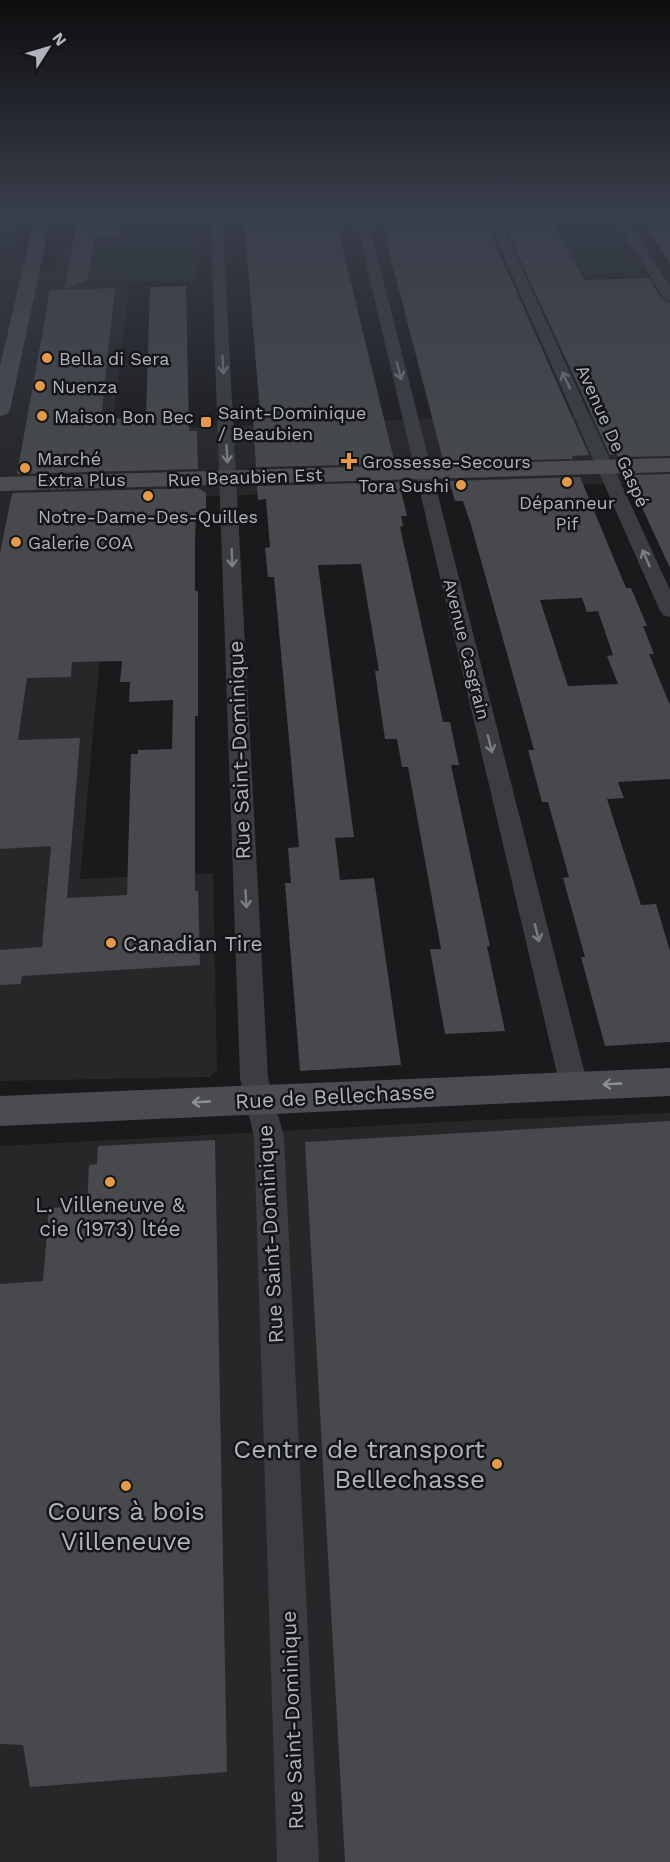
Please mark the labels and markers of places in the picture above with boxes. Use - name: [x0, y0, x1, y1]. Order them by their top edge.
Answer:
- place label: Bella di Sera: [59, 348, 169, 369]
- marker: Bella di Sera: [40, 351, 54, 365]
- place label: Nuenza: [52, 376, 118, 397]
- marker: Nuenza: [33, 379, 47, 393]
- place label: Saint-Dominique / Beaubien: [218, 402, 366, 444]
- place label: Maison Bon Bec: [54, 406, 194, 427]
- marker: Maison Bon Bec: [35, 409, 49, 423]
- marker: Saint-Dominique / Beaubien: [199, 415, 213, 429]
- place label: Marché Extra Plus: [37, 448, 126, 490]
- place label: Grossesse-Secours: [362, 451, 531, 472]
- marker: Grossesse-Secours: [340, 452, 358, 470]
- marker: Marché Extra Plus: [18, 461, 32, 475]
- place label: Tora Sushi: [358, 475, 449, 496]
- marker: Dépanneur Pif: [560, 475, 574, 489]
- marker: Tora Sushi: [454, 478, 468, 492]
- marker: Notre-Dame-Des-Quilles: [141, 489, 155, 503]
- place label: Dépanneur Pif: [519, 492, 615, 534]
- place label: Notre-Dame-Des-Quilles: [38, 506, 258, 527]
- place label: Galerie COA: [28, 532, 133, 553]
- marker: Galerie COA: [9, 535, 23, 549]
- place label: Canadian Tire: [123, 931, 263, 956]
- marker: Canadian Tire: [104, 936, 118, 950]
- marker: L. Villeneuve & cie (1973) ltée: [103, 1175, 117, 1189]
- place label: L. Villeneuve & cie (1973) ltée: [35, 1192, 186, 1241]
- place label: Centre de transport Bellechasse: [233, 1434, 485, 1494]
- marker: Centre de transport Bellechasse: [490, 1457, 504, 1471]
- marker: Cours à bois Villeneuve: [119, 1479, 133, 1493]
- place label: Cours à bois Villeneuve: [47, 1496, 205, 1556]

